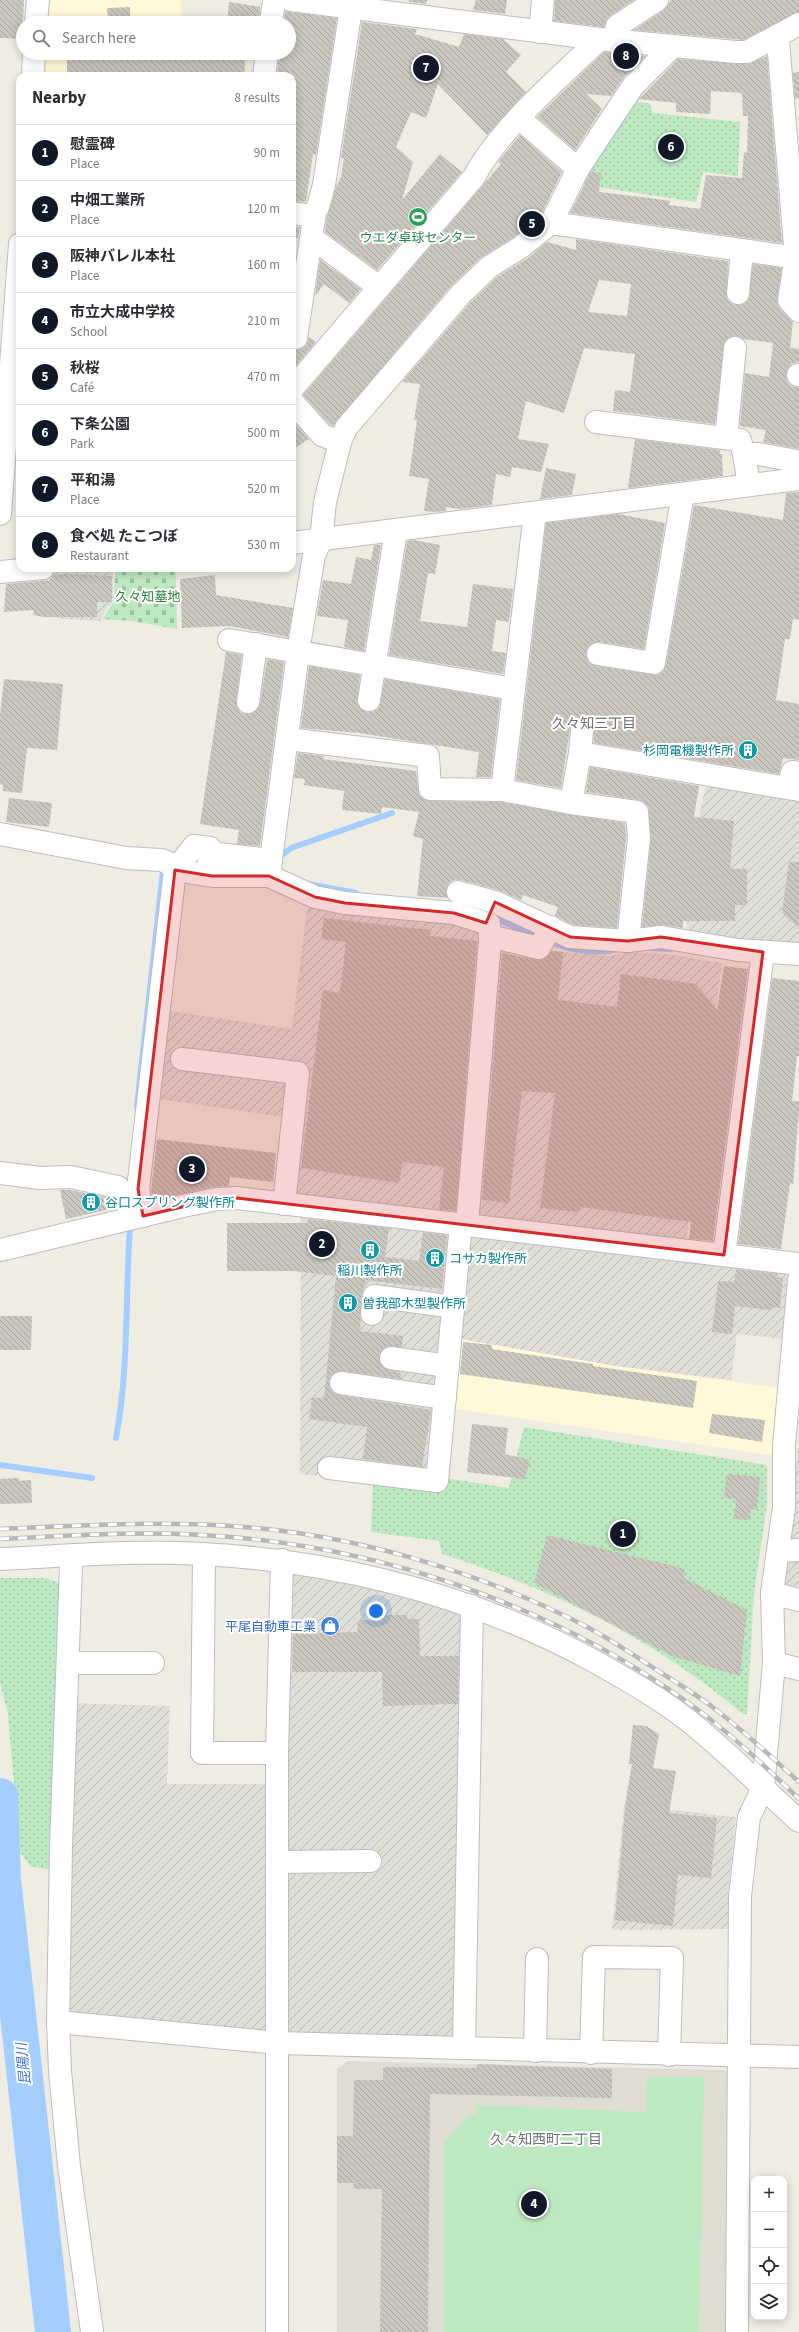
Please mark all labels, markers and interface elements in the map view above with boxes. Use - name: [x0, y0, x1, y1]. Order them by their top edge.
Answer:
- search box: [16, 16, 296, 60]
- icon: search: [30, 27, 52, 49]
- text: Search here: [62, 28, 136, 49]
- pin: 8: [613, 41, 639, 71]
- pin: 7: [413, 53, 439, 83]
- text: Nearby: [32, 86, 86, 110]
- text: 8 results: [235, 89, 280, 107]
- pin: 6: [658, 132, 684, 162]
- text: 慰霊碑: [70, 134, 115, 155]
- text: 1: [42, 144, 48, 162]
- text: 90 m: [254, 144, 280, 162]
- text: Place: [70, 155, 99, 173]
- text: 中畑工業所: [70, 190, 145, 211]
- text: 2: [42, 200, 48, 218]
- text: 120 m: [247, 200, 280, 218]
- sports icon: ウエダ卓球センター: [407, 206, 429, 228]
- pin: 5: [519, 209, 545, 239]
- text: Place: [70, 211, 99, 229]
- place label: ウエダ卓球センター: [359, 229, 477, 247]
- text: 阪神バレル本社: [70, 246, 175, 267]
- text: 3: [42, 256, 48, 274]
- text: 160 m: [247, 256, 280, 274]
- text: Place: [70, 267, 99, 285]
- text: 市立大成中学校: [70, 302, 175, 323]
- text: 4: [42, 312, 48, 330]
- text: 210 m: [247, 312, 280, 330]
- text: School: [70, 323, 107, 341]
- text: 秋桜: [70, 358, 100, 379]
- text: 5: [42, 368, 48, 386]
- text: 470 m: [247, 368, 280, 386]
- text: Café: [70, 379, 94, 397]
- text: 下条公園: [70, 414, 130, 435]
- text: 6: [42, 424, 48, 442]
- text: 500 m: [247, 424, 280, 442]
- text: Park: [70, 435, 94, 453]
- text: 平和湯: [70, 470, 115, 491]
- text: 7: [42, 480, 48, 498]
- text: 520 m: [247, 480, 280, 498]
- text: Place: [70, 491, 99, 509]
- text: 食べ処 たこつぼ: [70, 526, 178, 547]
- text: 8: [42, 536, 48, 554]
- text: 530 m: [247, 536, 280, 554]
- text: Restaurant: [70, 547, 129, 565]
- park label: 久々知墓地: [115, 588, 181, 606]
- district label: 久々知三丁目: [552, 714, 636, 734]
- building icon: 杉岡電機製作所: [737, 739, 759, 761]
- place label: 杉岡電機製作所: [643, 742, 734, 760]
- pin: 3: [179, 1154, 205, 1184]
- building icon: 谷口スプリング製作所: [80, 1191, 102, 1213]
- place label: 谷口スプリング製作所: [105, 1194, 235, 1212]
- pin: 2: [309, 1229, 335, 1259]
- building icon: 稲川製作所: [359, 1239, 381, 1261]
- building icon: コサカ製作所: [424, 1247, 446, 1269]
- place label: コサカ製作所: [449, 1250, 527, 1268]
- place label: 稲川製作所: [337, 1262, 403, 1280]
- building icon: 曽我部木型製作所: [337, 1292, 359, 1314]
- place label: 曽我部木型製作所: [362, 1295, 466, 1313]
- pin: 1: [610, 1519, 636, 1549]
- your location: [366, 1601, 386, 1621]
- shop icon: 平尾自動車工業: [319, 1615, 341, 1637]
- place label: 平尾自動車工業: [225, 1618, 316, 1636]
- water label: 昆陽川: [12, 2040, 36, 2086]
- district label: 久々知西町二丁目: [490, 2130, 602, 2150]
- map controls: [751, 2176, 787, 2320]
- button: +: [751, 2176, 787, 2212]
- pin: 4: [521, 2189, 547, 2219]
- button: −: [751, 2212, 787, 2248]
- button: locate: [751, 2248, 787, 2284]
- button: layers: [751, 2284, 787, 2320]

